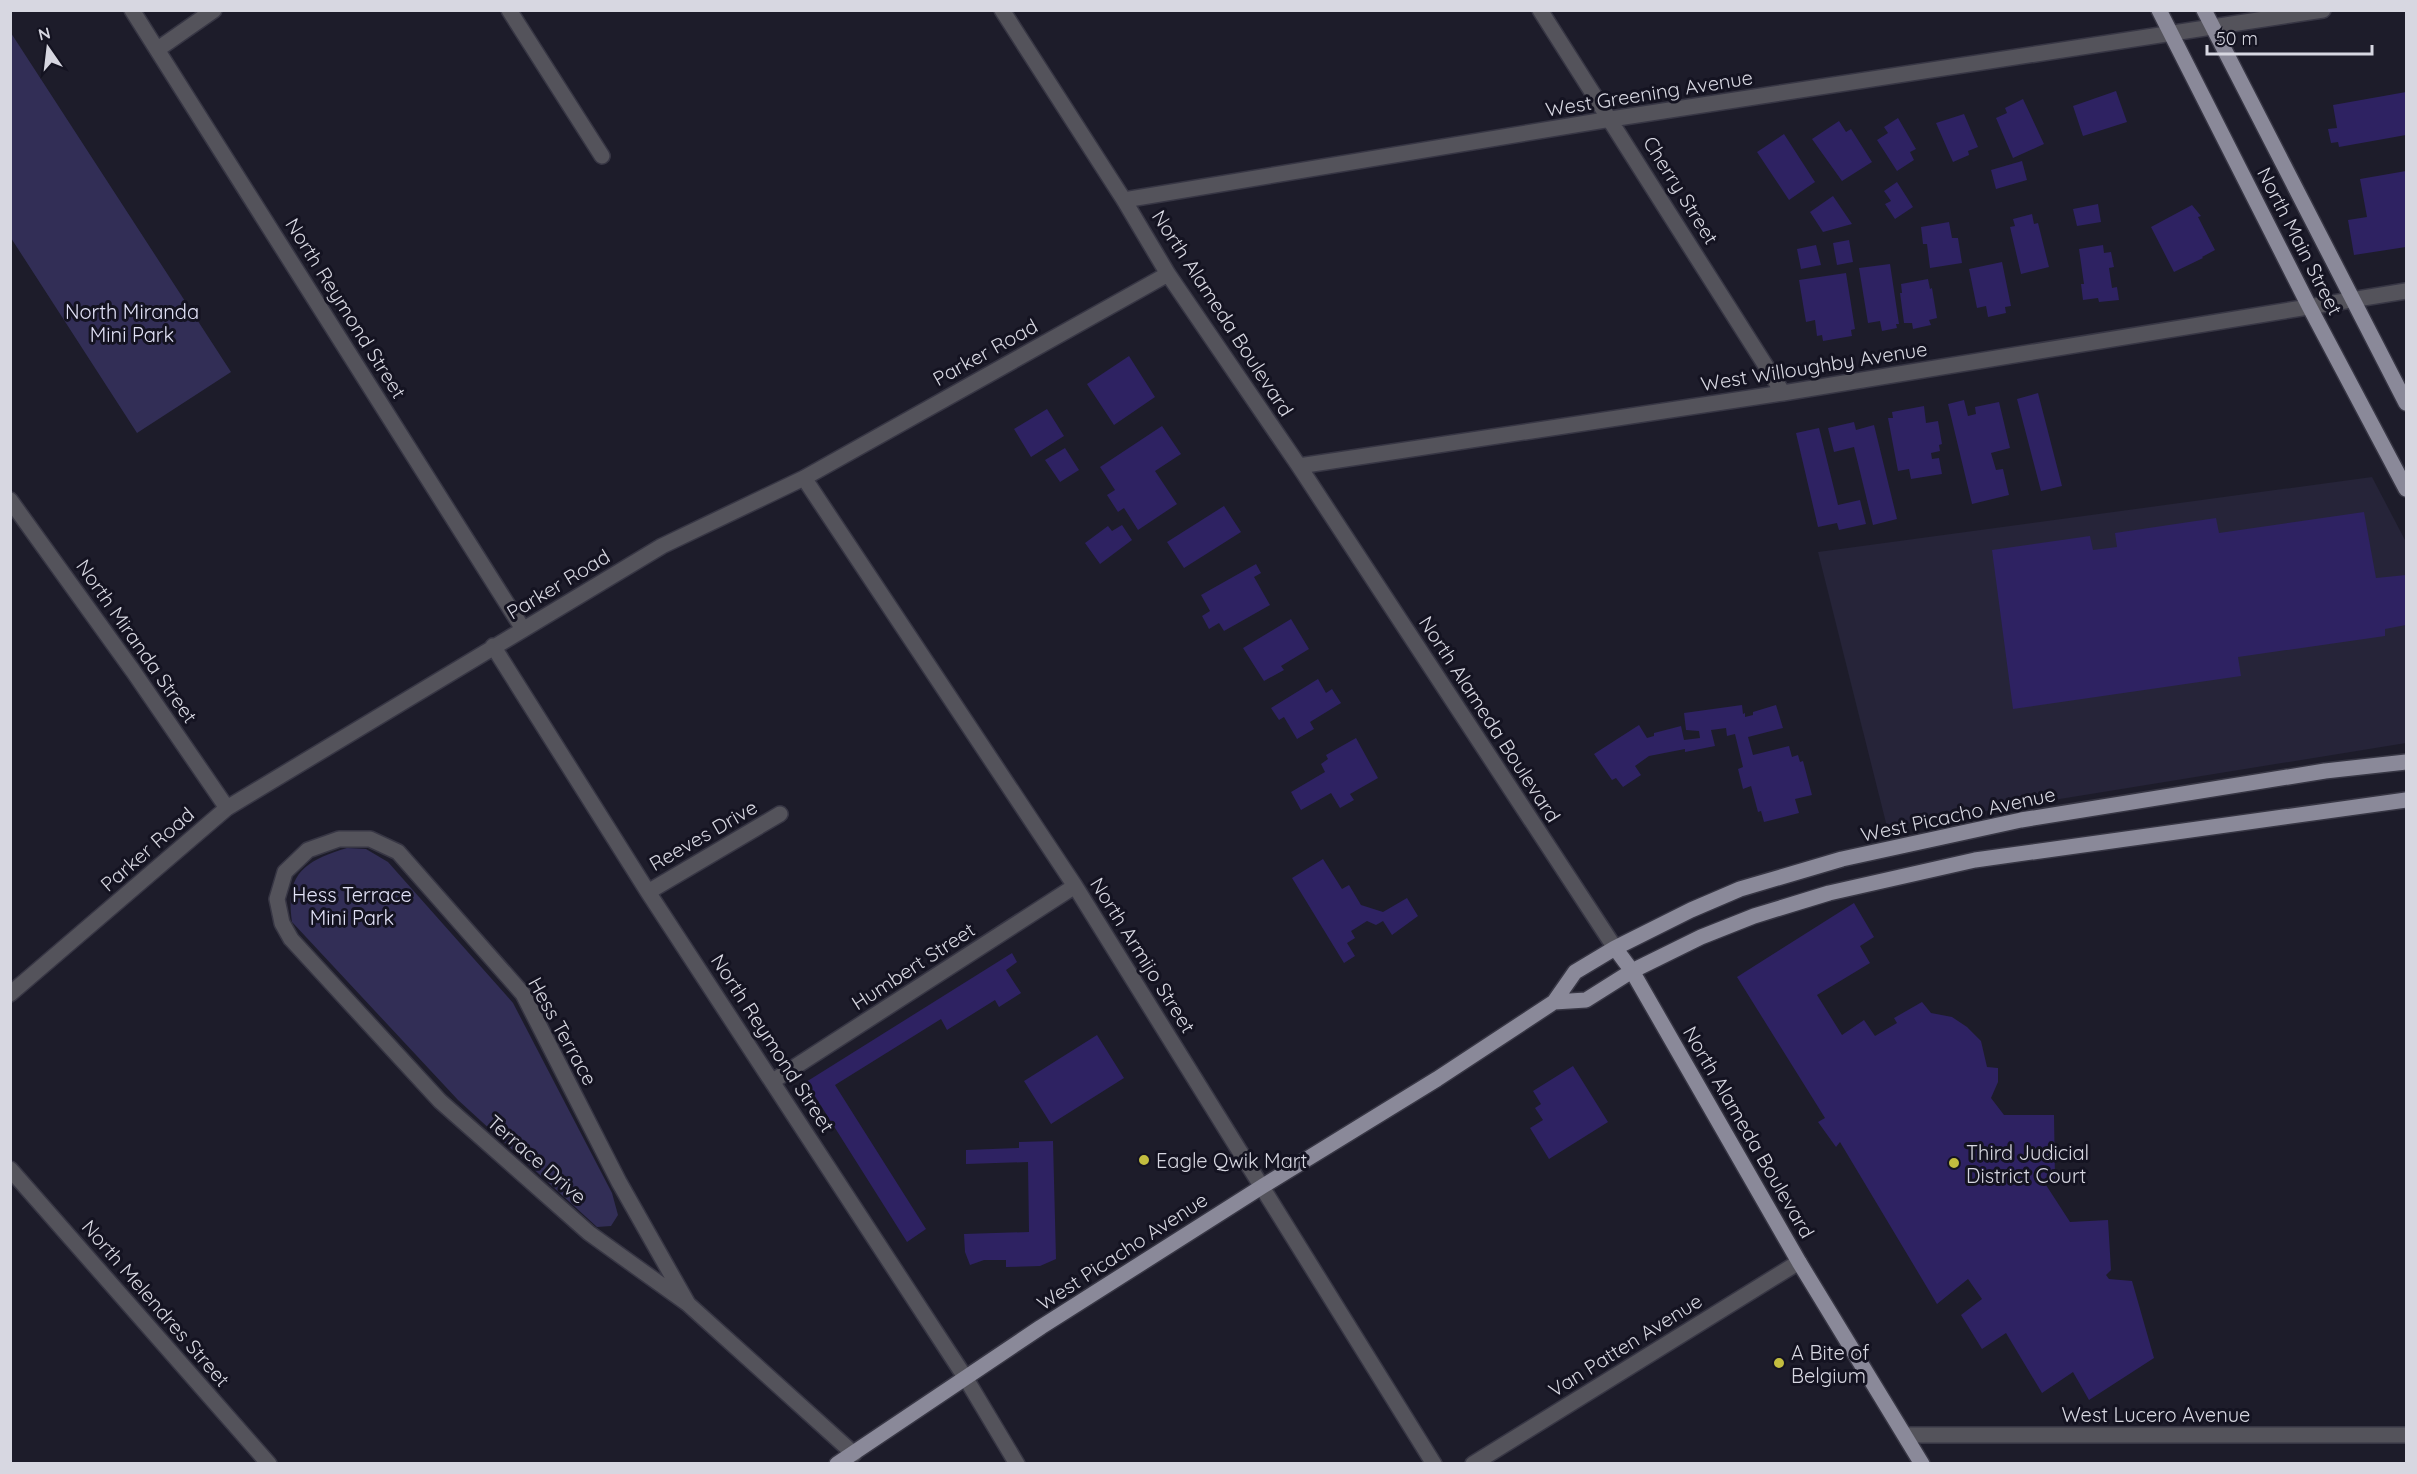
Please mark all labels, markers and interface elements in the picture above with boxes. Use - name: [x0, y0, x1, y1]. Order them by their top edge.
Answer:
- north arrow: [18, 18, 78, 78]
- scale bar: [2207, 18, 2372, 56]
- text: N: [36, 22, 52, 45]
- text: 50 m: [2216, 27, 2258, 50]
- street label: West Greening Avenue: [1544, 64, 1754, 122]
- street label: Cherry Street: [1638, 131, 1724, 249]
- street label: North Main Street: [2252, 163, 2348, 319]
- street label: North Alameda Boulevard: [1147, 205, 1299, 421]
- street label: North Reymond Street: [280, 213, 412, 403]
- park label: North Miranda Mini Park: [65, 299, 199, 347]
- street label: Parker Road: [928, 313, 1042, 391]
- street label: West Willoughby Avenue: [1699, 336, 1929, 396]
- street label: Parker Road: [502, 543, 614, 625]
- street label: North Miranda Street: [71, 554, 203, 728]
- street label: North Alameda Boulevard: [1414, 611, 1566, 827]
- street label: West Picacho Avenue: [1858, 781, 2058, 847]
- street label: Reeves Drive: [645, 794, 761, 876]
- street label: Parker Road: [95, 802, 199, 896]
- street label: North Armijo Street: [1085, 873, 1201, 1038]
- park label: Hess Terrace Mini Park: [292, 882, 412, 930]
- street label: Humbert Street: [847, 917, 980, 1015]
- street label: North Reymond Street: [706, 949, 840, 1137]
- street label: Hess Terrace: [523, 973, 603, 1089]
- street label: North Alameda Boulevard: [1678, 1021, 1820, 1243]
- street label: Terrace Drive: [482, 1109, 592, 1209]
- place label: Third Judicial District Court: [1966, 1140, 2089, 1188]
- place label: Eagle Qwik Mart: [1156, 1148, 1307, 1173]
- marker: Eagle Qwik Mart: [1137, 1153, 1151, 1167]
- marker: Third Judicial District Court: [1947, 1156, 1961, 1170]
- street label: West Picacho Avenue: [1032, 1187, 1212, 1315]
- street label: North Melendres Street: [77, 1214, 236, 1392]
- street label: Van Patten Avenue: [1544, 1288, 1706, 1402]
- place label: A Bite of Belgium: [1791, 1340, 1869, 1388]
- marker: A Bite of Belgium: [1772, 1356, 1786, 1370]
- street label: West Lucero Avenue: [2062, 1402, 2250, 1427]

